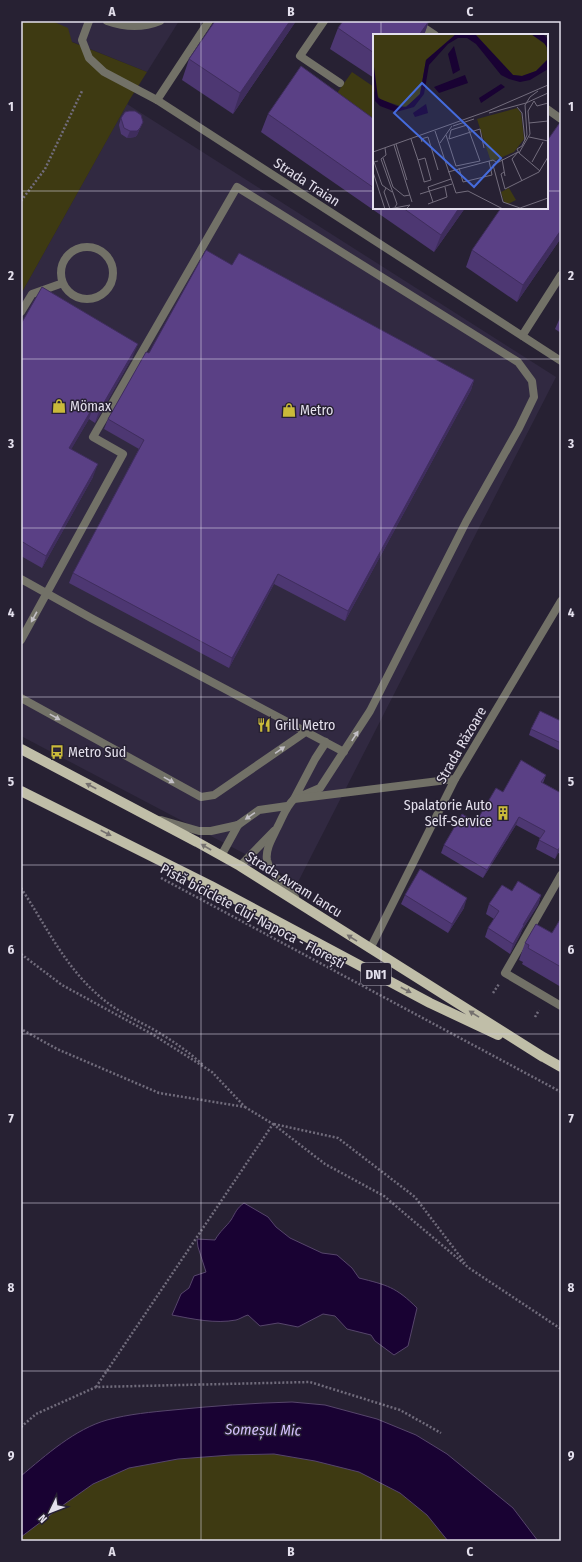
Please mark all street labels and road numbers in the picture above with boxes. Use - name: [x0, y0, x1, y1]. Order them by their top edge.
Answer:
- street label: Strada Traian: [270, 155, 343, 210]
- street label: Strada Răzoare: [433, 704, 490, 787]
- street label: Strada Avram Iancu: [242, 848, 345, 921]
- street label: Pistă biciclete Cluj-Napoca - Florești: [157, 860, 348, 973]
- road number: DN1: [361, 963, 391, 985]

